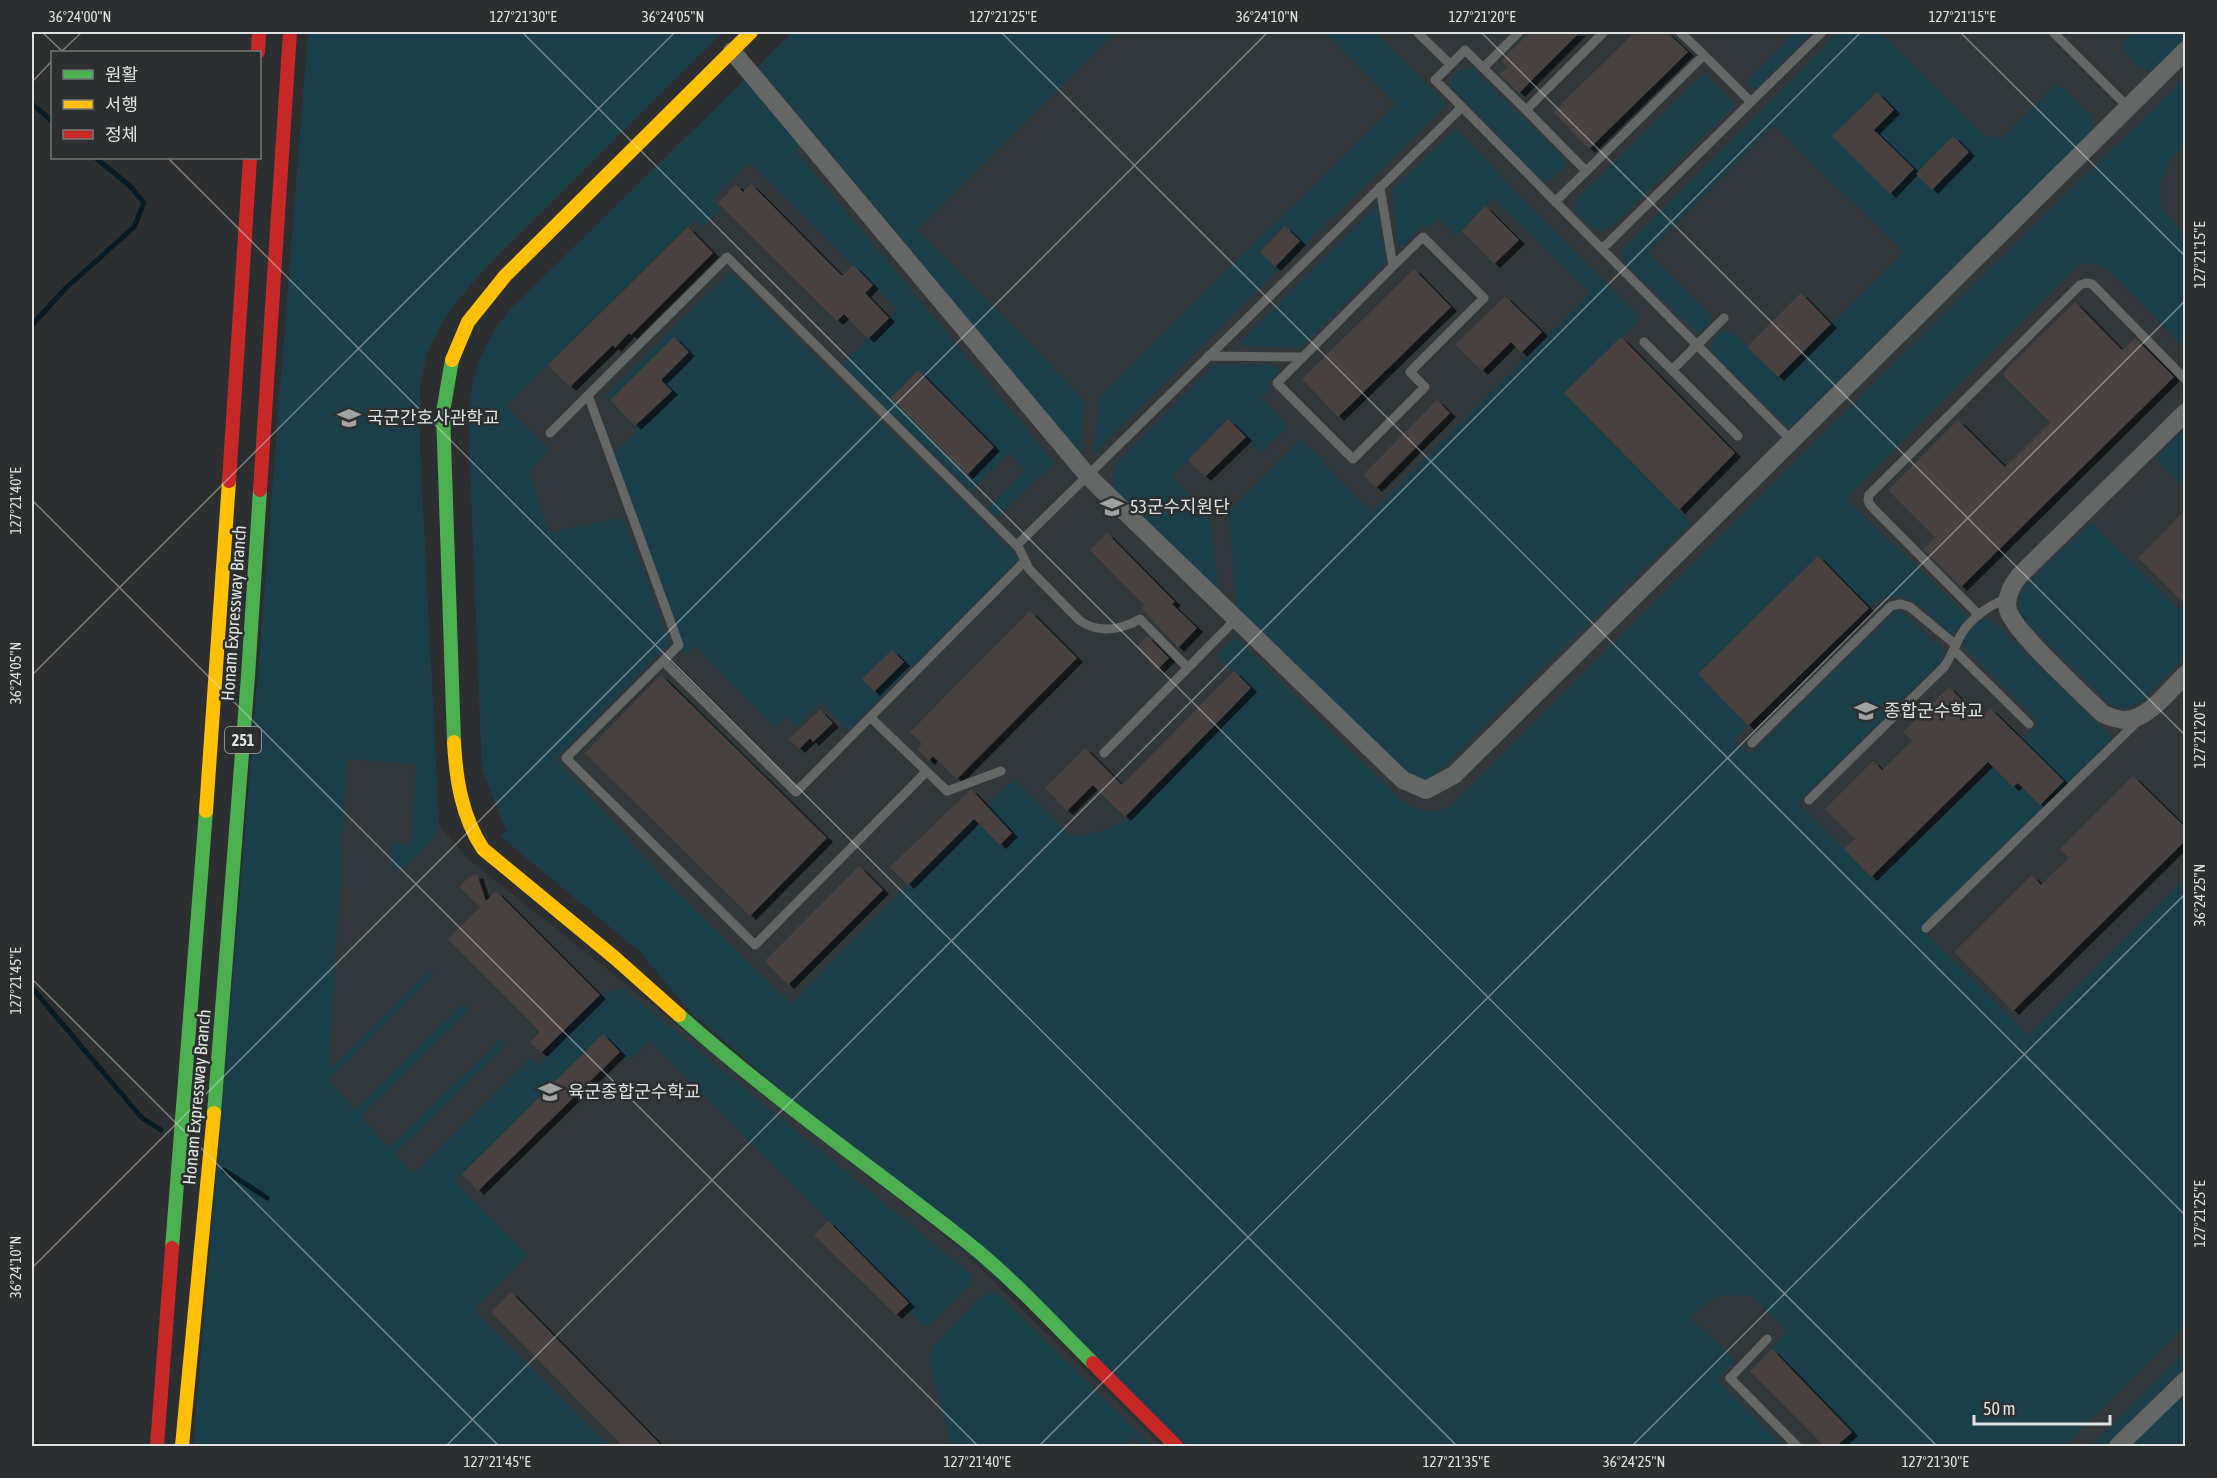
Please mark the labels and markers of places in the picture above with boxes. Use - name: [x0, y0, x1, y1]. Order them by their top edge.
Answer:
- school or university icon: 국군간호사관학교: [336, 405, 362, 431]
- place label: 국군간호사관학교: [367, 407, 499, 428]
- school or university icon: 53군수지원단: [1099, 494, 1125, 520]
- place label: 53군수지원단: [1130, 496, 1230, 517]
- school or university icon: 종합군수학교: [1853, 698, 1879, 724]
- place label: 종합군수학교: [1884, 700, 1983, 721]
- school or university icon: 육군종합군수학교: [537, 1079, 563, 1105]
- place label: 육군종합군수학교: [568, 1081, 700, 1102]

